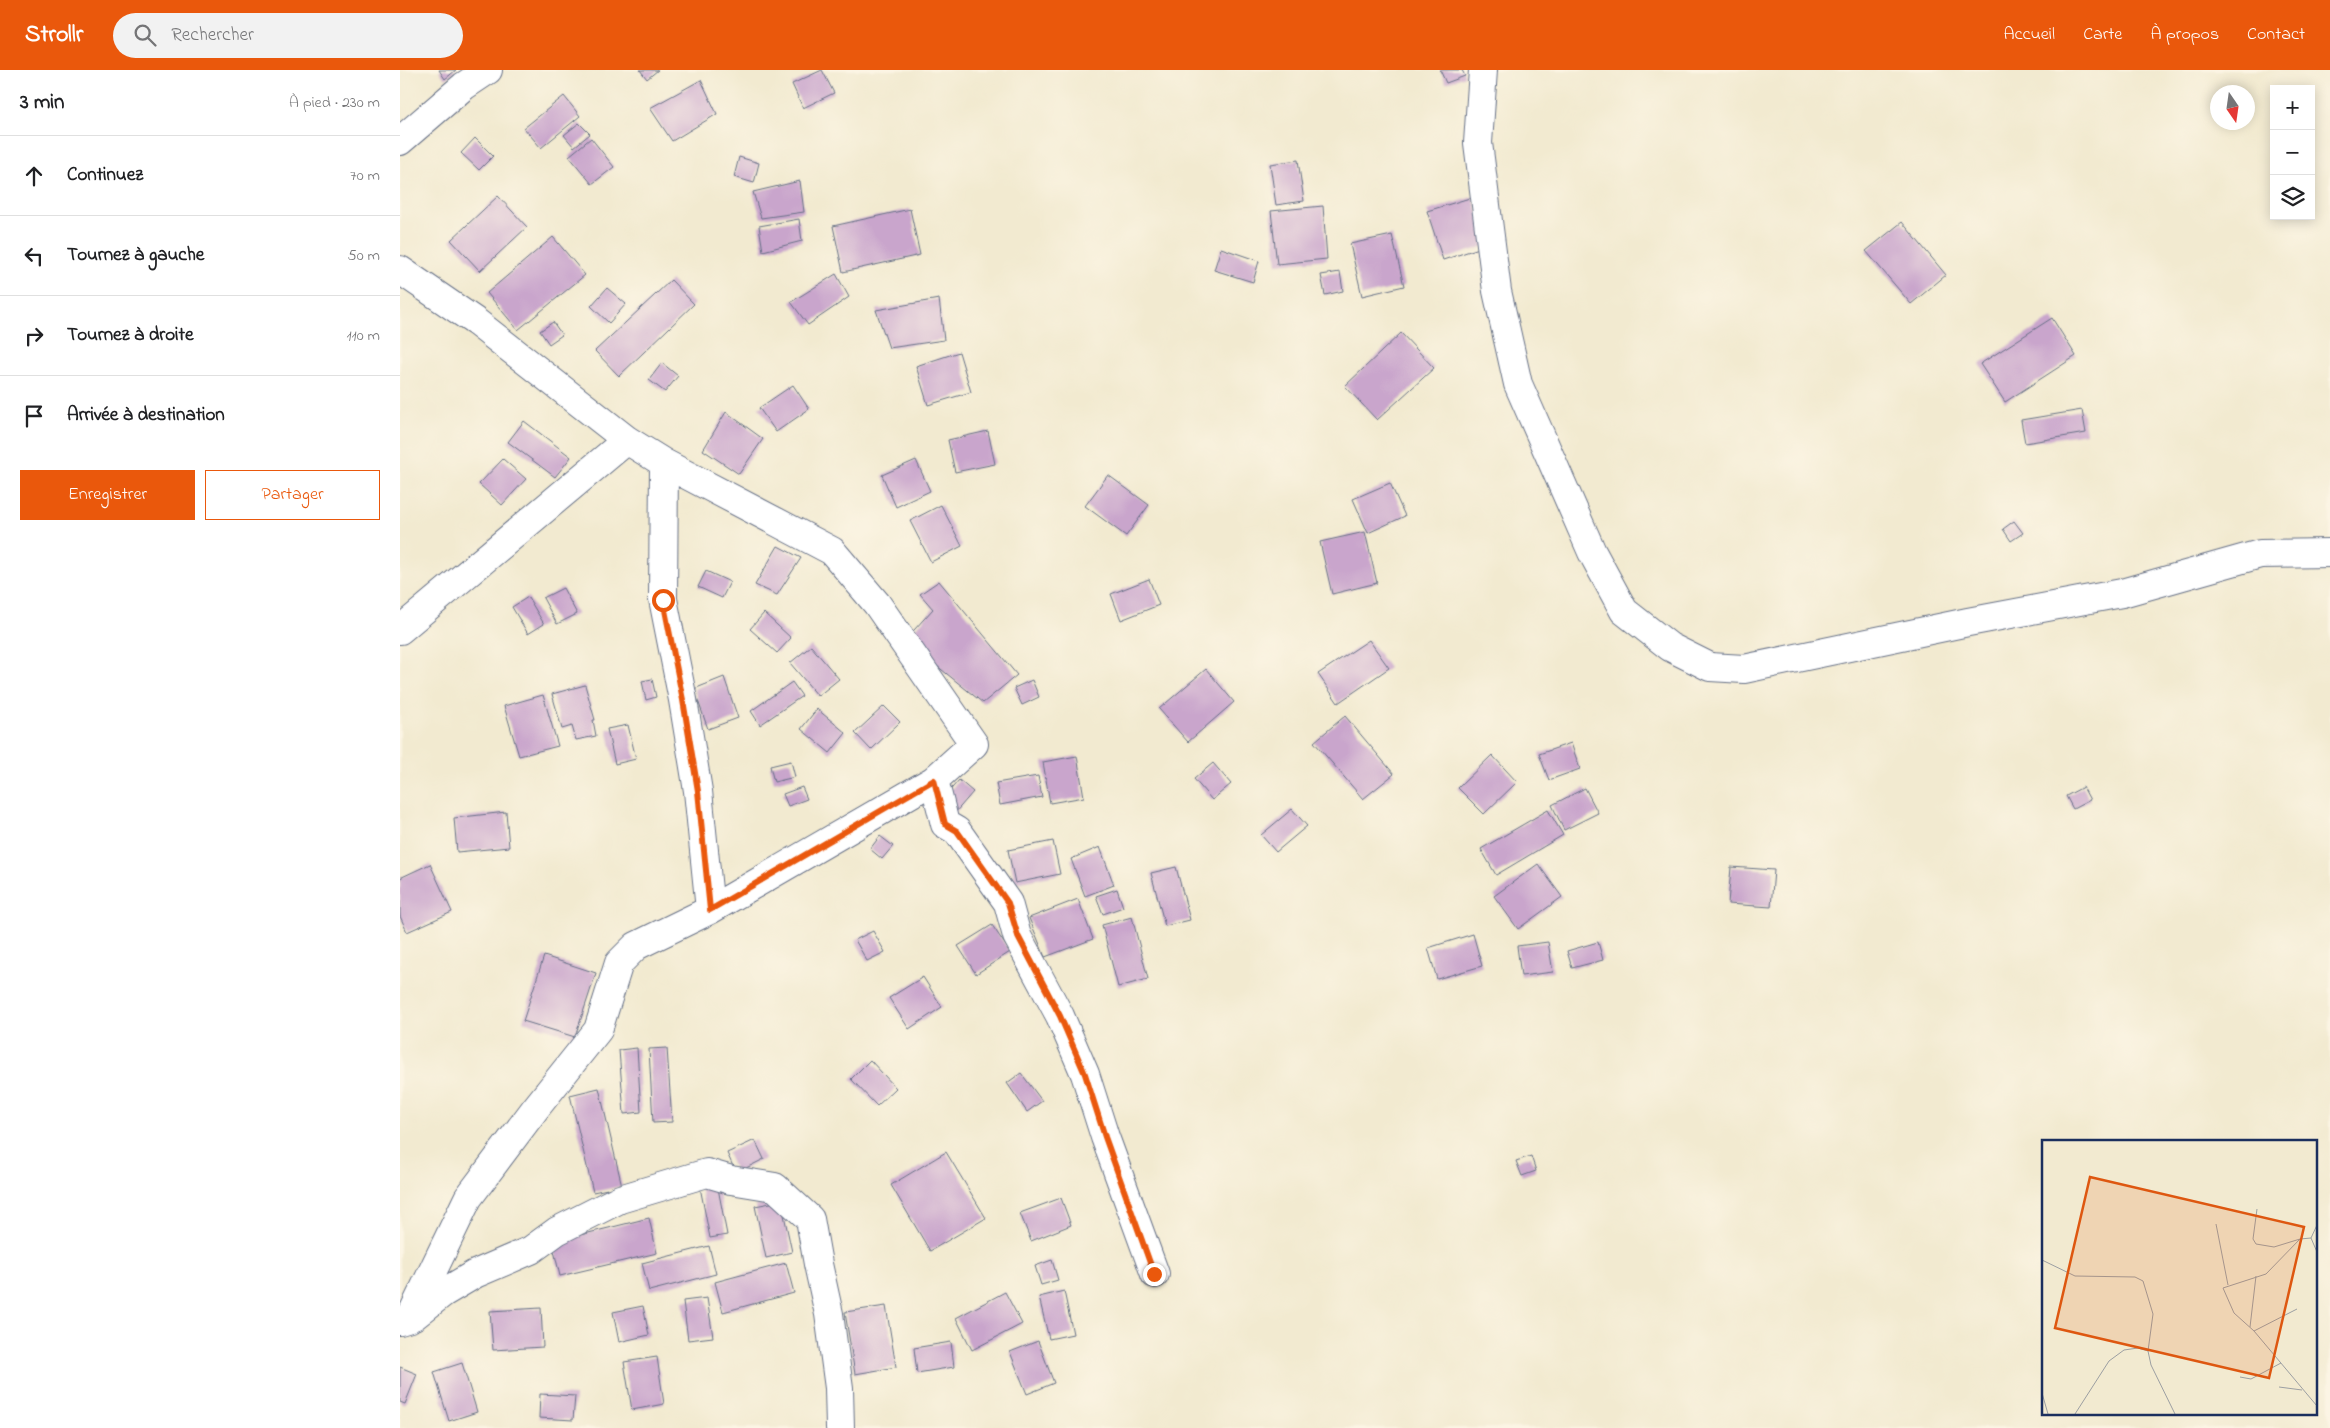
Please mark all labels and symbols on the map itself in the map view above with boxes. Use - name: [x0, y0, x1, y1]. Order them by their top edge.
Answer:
- north arrow: [2210, 85, 2255, 130]
- route start: [652, 589, 675, 612]
- inset map: [2042, 1140, 2318, 1416]
- route end: [1143, 1263, 1166, 1286]

